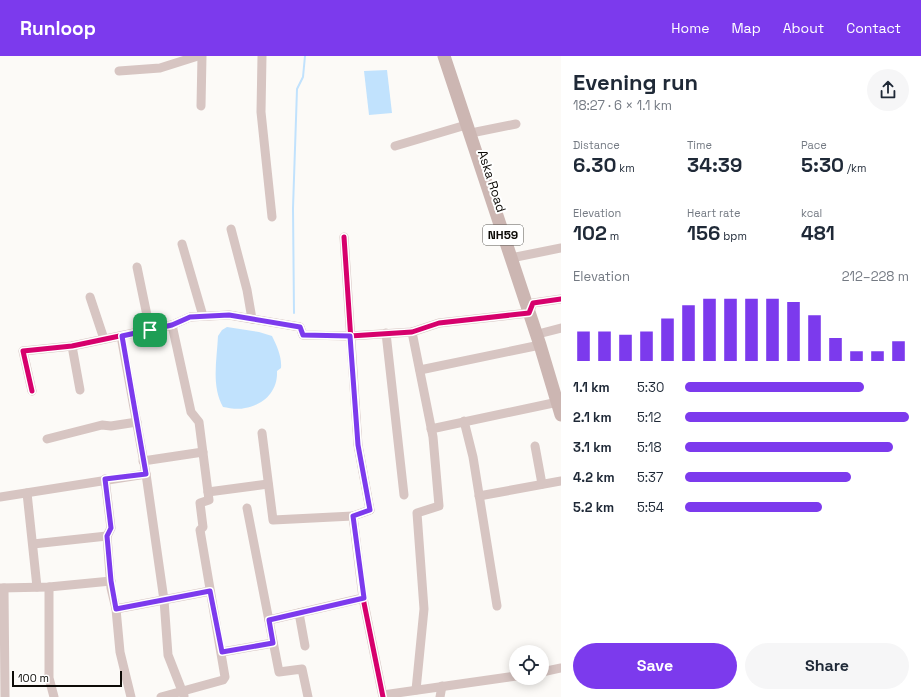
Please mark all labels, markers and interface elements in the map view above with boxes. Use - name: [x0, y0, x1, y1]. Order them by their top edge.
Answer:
- text: Runloop: [20, 16, 96, 41]
- text: Home: [671, 19, 709, 37]
- text: Map: [731, 19, 761, 37]
- text: About: [783, 19, 824, 37]
- text: Contact: [846, 19, 901, 37]
- text: Evening run: [573, 68, 698, 96]
- button: share: [867, 69, 909, 111]
- text: 18:27 · 6 × 1.1 km: [573, 97, 672, 114]
- text: Distance: [573, 138, 620, 152]
- text: Time: [687, 138, 712, 152]
- text: Pace: [801, 138, 827, 152]
- street label: Aska Road: [474, 148, 510, 214]
- text: 6.30: [573, 152, 616, 178]
- text: 34:39: [687, 152, 742, 178]
- text: 5:30: [801, 152, 844, 178]
- text: km: [616, 161, 635, 175]
- text: /km: [844, 161, 866, 175]
- text: Elevation: [573, 206, 621, 220]
- text: Heart rate: [687, 206, 740, 220]
- text: kcal: [801, 206, 822, 220]
- text: 102: [573, 220, 607, 246]
- text: 156: [687, 220, 720, 246]
- text: 481: [801, 220, 835, 246]
- road number: NH59: [483, 225, 523, 245]
- text: m: [607, 229, 619, 243]
- text: bpm: [720, 229, 747, 243]
- text: Elevation: [573, 268, 630, 285]
- text: 212–228 m: [842, 268, 909, 285]
- pin: [133, 313, 167, 347]
- icon: arrive: [139, 319, 161, 341]
- text: 1.1 km: [573, 379, 610, 396]
- text: 5:30: [637, 379, 664, 396]
- text: 2.1 km: [573, 409, 612, 426]
- text: 5:12: [637, 409, 661, 426]
- text: 3.1 km: [573, 439, 612, 456]
- text: 5:18: [637, 439, 662, 456]
- text: 4.2 km: [573, 469, 615, 486]
- text: 5:37: [637, 469, 663, 486]
- text: 5.2 km: [573, 499, 614, 516]
- text: 5:54: [637, 499, 664, 516]
- button: Save: [573, 643, 737, 689]
- button: Share: [745, 643, 909, 689]
- map controls: [509, 645, 549, 685]
- button: locate: [509, 645, 549, 685]
- scale bar: [12, 669, 122, 688]
- text: 100 m: [18, 671, 49, 685]

